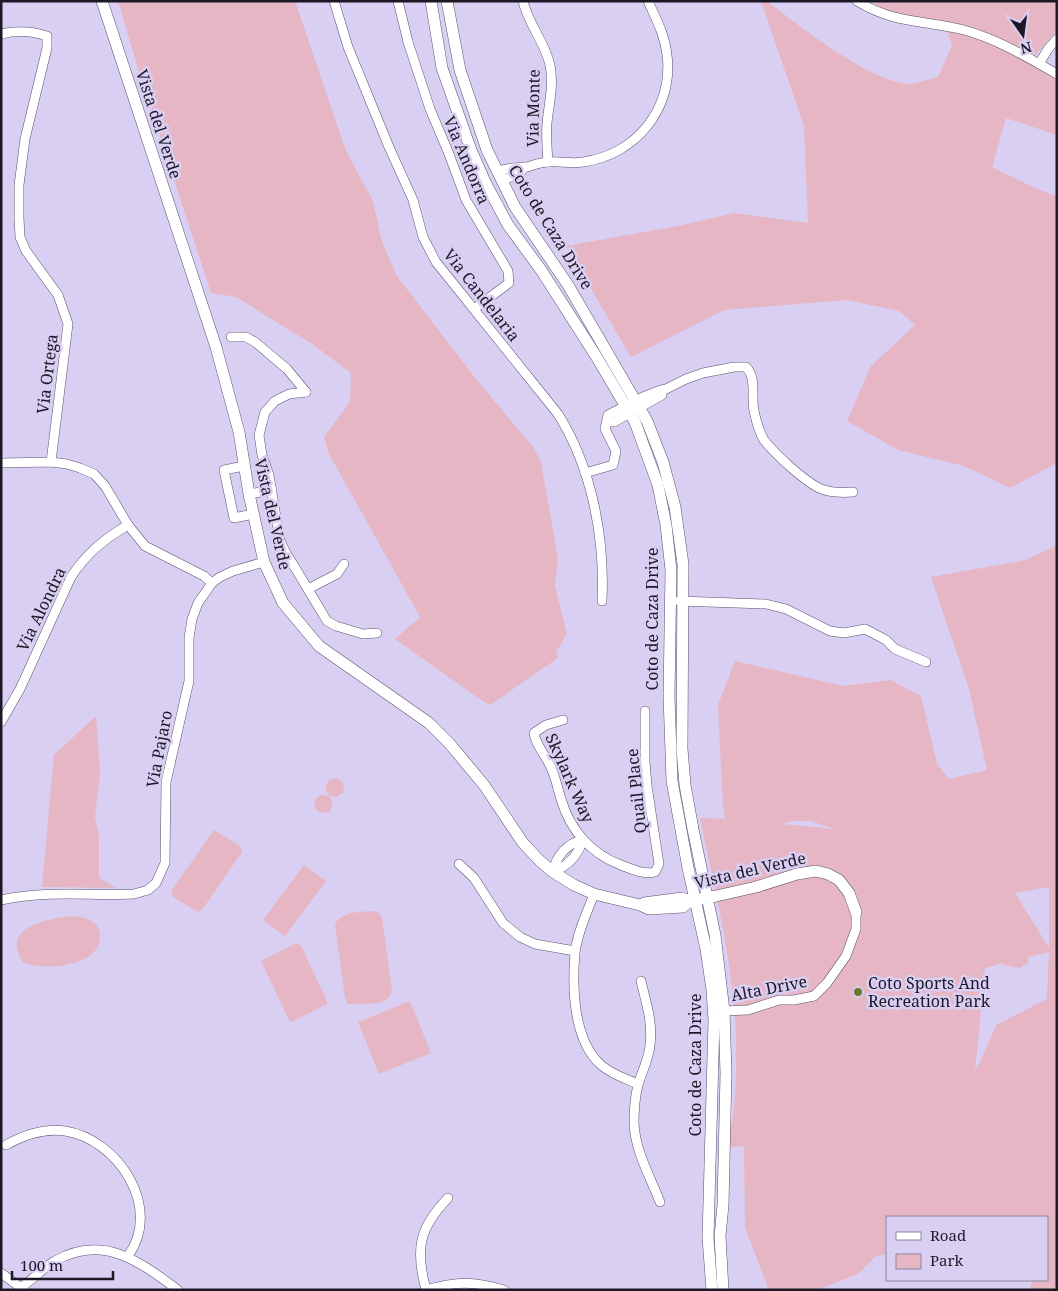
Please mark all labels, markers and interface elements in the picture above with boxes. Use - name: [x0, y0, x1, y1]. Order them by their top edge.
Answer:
- north arrow: [998, 10, 1048, 60]
- text: N: [1019, 38, 1034, 59]
- street label: Vista del Verde: [131, 67, 187, 181]
- street label: Via Monte: [521, 69, 545, 147]
- street label: Via Andorra: [439, 113, 495, 207]
- street label: Coto de Caza Drive: [504, 161, 598, 293]
- street label: Via Candelaria: [439, 244, 525, 346]
- street label: Via Ortega: [31, 333, 63, 415]
- street label: Vista del Verde: [249, 456, 297, 572]
- street label: Coto de Caza Drive: [641, 548, 663, 690]
- street label: Via Alondra: [11, 563, 71, 655]
- street label: Via Pajaro: [141, 708, 177, 790]
- street label: Skylark Way: [541, 730, 600, 827]
- street label: Quail Place: [621, 747, 651, 835]
- street label: Vista del Verde: [692, 846, 808, 894]
- street label: Alta Drive: [729, 970, 809, 1006]
- place label: Coto Sports And Recreation Park: [868, 972, 991, 1012]
- marker: Coto Sports And Recreation Park: [852, 986, 864, 998]
- street label: Coto de Caza Drive: [684, 994, 706, 1136]
- legend: [886, 1216, 1048, 1281]
- text: Road: [930, 1225, 966, 1245]
- scale bar: [12, 1248, 114, 1280]
- text: Park: [930, 1250, 964, 1270]
- text: 100 m: [20, 1255, 63, 1275]

